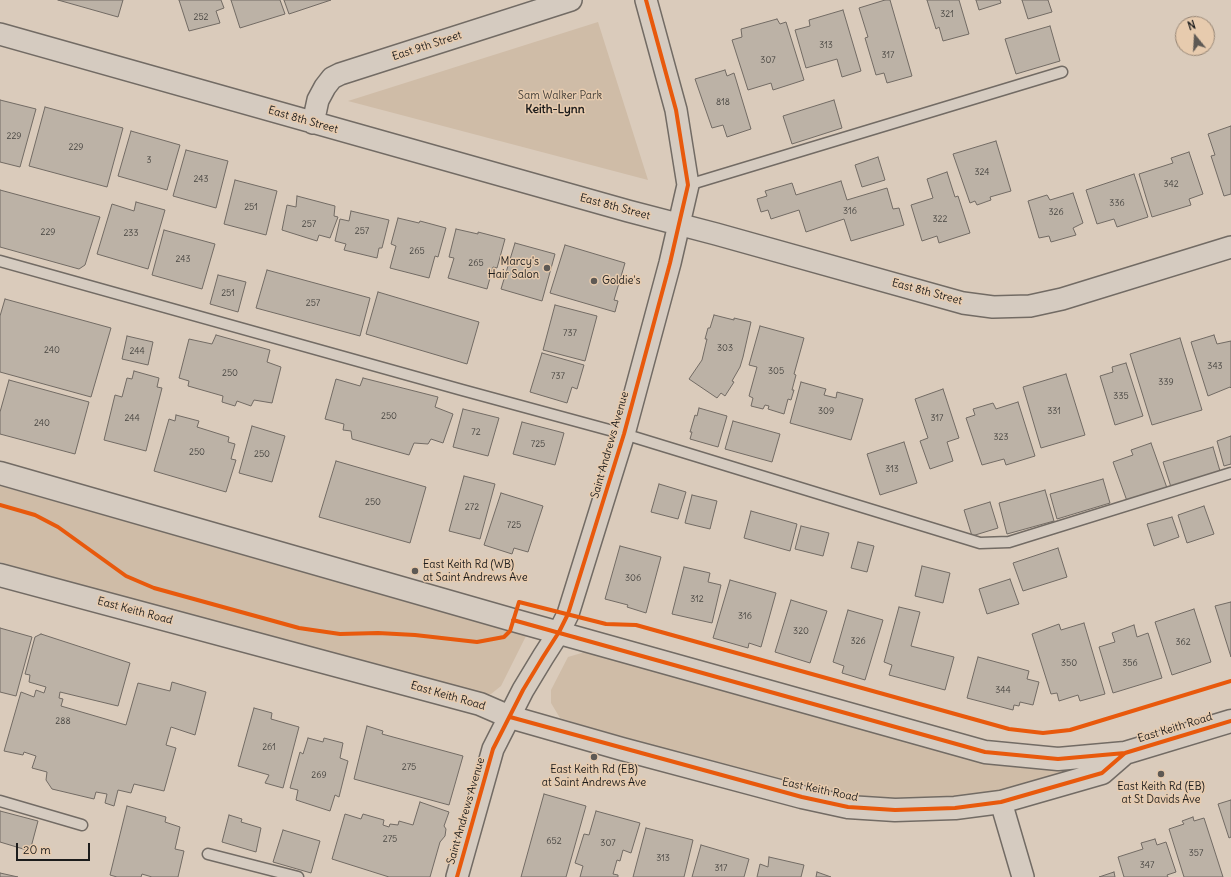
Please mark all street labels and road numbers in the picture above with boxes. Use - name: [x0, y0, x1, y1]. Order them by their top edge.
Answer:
- street label: East 9th Street: [391, 29, 463, 63]
- street label: East 8th Street: [266, 104, 340, 136]
- street label: East 8th Street: [578, 191, 652, 223]
- street label: East 8th Street: [890, 276, 964, 308]
- street label: Saint Andrews Avenue: [588, 390, 632, 500]
- street label: East Keith Road: [96, 595, 174, 627]
- street label: East Keith Road: [409, 679, 487, 713]
- street label: East Keith Road: [1136, 710, 1214, 746]
- street label: Saint Andrews Avenue: [444, 756, 488, 866]
- street label: East Keith Road: [781, 776, 859, 804]

